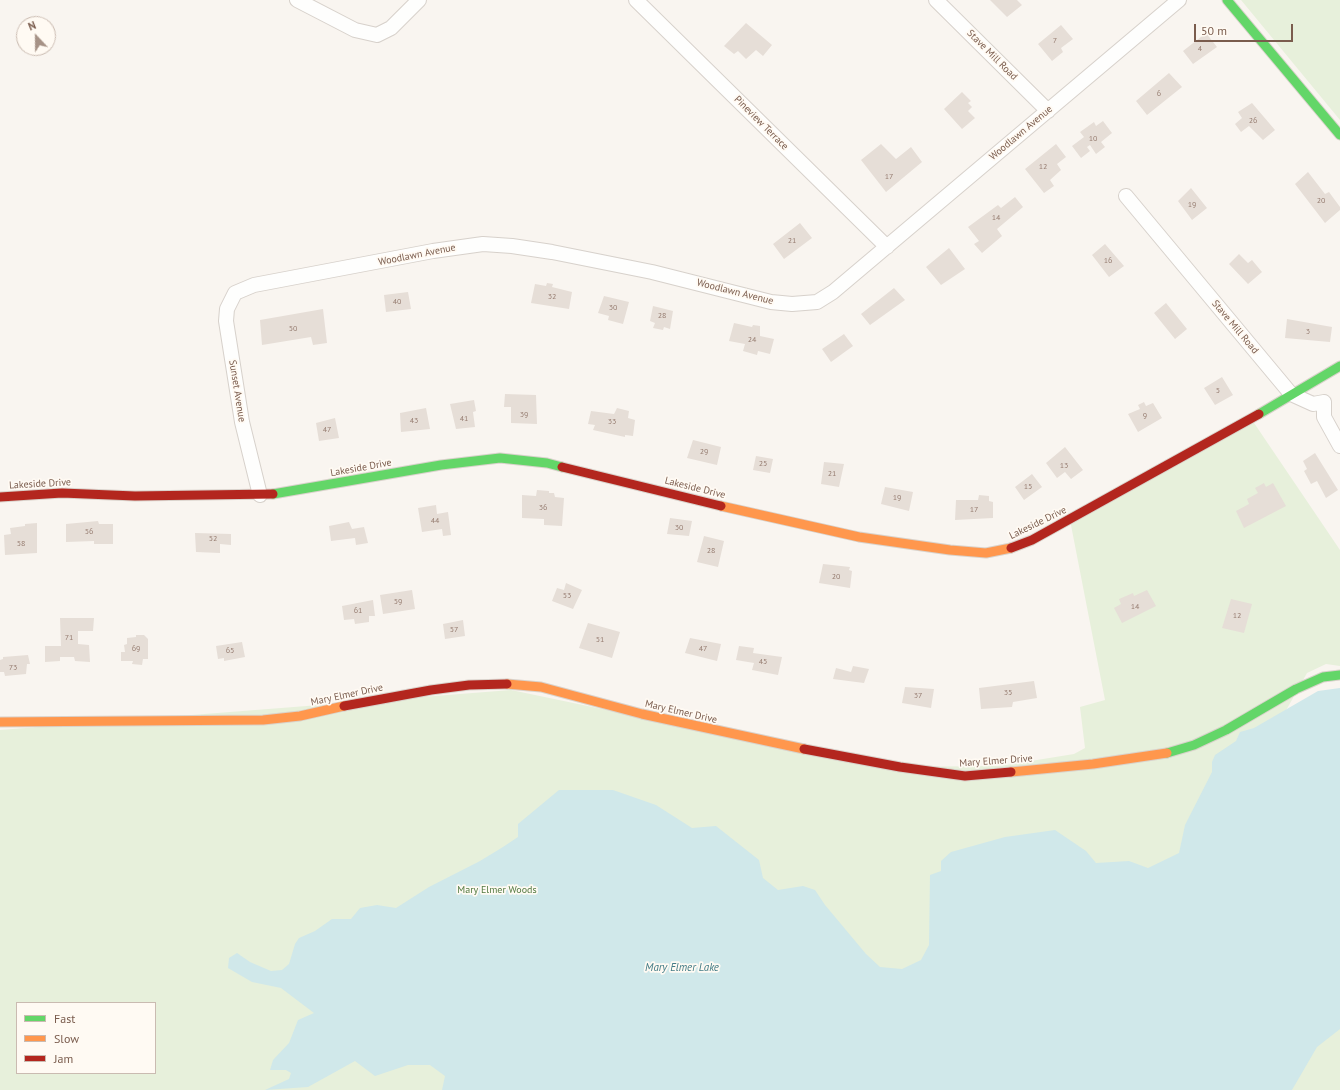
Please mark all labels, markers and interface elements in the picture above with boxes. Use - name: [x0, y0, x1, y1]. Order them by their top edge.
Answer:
- north arrow: [16, 16, 56, 56]
- scale bar: [1196, 16, 1295, 42]
- text: N: [26, 18, 38, 34]
- text: 50 m: [1201, 23, 1227, 38]
- street label: Stave Mill Road: [964, 27, 1020, 83]
- house number: 7: [1053, 36, 1057, 46]
- house number: 4: [1198, 44, 1202, 54]
- house number: 6: [1157, 89, 1161, 99]
- street label: Pineview Terrace: [731, 93, 791, 153]
- street label: Woodlawn Avenue: [987, 103, 1055, 163]
- house number: 26: [1249, 116, 1257, 126]
- house number: 10: [1089, 134, 1097, 144]
- house number: 12: [1039, 162, 1047, 172]
- house number: 17: [885, 172, 893, 182]
- house number: 20: [1317, 196, 1325, 206]
- house number: 19: [1188, 200, 1196, 210]
- house number: 14: [992, 213, 1000, 223]
- house number: 21: [788, 236, 796, 246]
- street label: Woodlawn Avenue: [377, 242, 457, 268]
- house number: 16: [1104, 256, 1112, 266]
- street label: Woodlawn Avenue: [695, 277, 775, 307]
- house number: 32: [548, 292, 556, 302]
- house number: 40: [393, 297, 401, 307]
- street label: Stave Mill Road: [1209, 298, 1261, 356]
- house number: 30: [609, 303, 617, 313]
- house number: 28: [658, 311, 666, 321]
- house number: 50: [289, 324, 297, 334]
- house number: 3: [1306, 327, 1310, 337]
- house number: 24: [748, 335, 756, 345]
- street label: Sunset Avenue: [226, 359, 248, 423]
- house number: 5: [1216, 386, 1220, 396]
- house number: 39: [520, 410, 528, 420]
- house number: 9: [1143, 411, 1147, 421]
- house number: 41: [460, 414, 468, 424]
- house number: 43: [410, 416, 418, 426]
- house number: 33: [608, 417, 616, 427]
- house number: 47: [323, 425, 331, 435]
- house number: 29: [700, 447, 708, 457]
- street label: Lakeside Drive: [329, 457, 393, 479]
- house number: 25: [759, 459, 767, 469]
- house number: 13: [1060, 461, 1068, 471]
- house number: 21: [828, 469, 836, 479]
- street label: Lakeside Drive: [663, 475, 727, 501]
- street label: Lakeside Drive: [9, 476, 71, 492]
- house number: 15: [1024, 482, 1032, 492]
- house number: 19: [893, 493, 901, 503]
- house number: 36: [539, 503, 547, 513]
- street label: Lakeside Drive: [1007, 504, 1069, 542]
- house number: 17: [970, 505, 978, 515]
- house number: 44: [431, 516, 439, 526]
- house number: 30: [675, 523, 683, 533]
- house number: 56: [85, 527, 93, 537]
- house number: 52: [209, 534, 217, 544]
- house number: 58: [17, 539, 25, 549]
- house number: 28: [707, 546, 715, 556]
- house number: 20: [832, 572, 840, 582]
- house number: 53: [563, 591, 571, 601]
- house number: 59: [394, 597, 402, 607]
- house number: 14: [1131, 602, 1139, 612]
- house number: 61: [354, 606, 362, 616]
- house number: 12: [1233, 611, 1241, 621]
- house number: 57: [450, 625, 458, 635]
- house number: 71: [65, 633, 73, 643]
- house number: 51: [596, 635, 604, 645]
- house number: 69: [132, 644, 140, 654]
- house number: 47: [699, 644, 707, 654]
- house number: 65: [226, 646, 234, 656]
- house number: 45: [759, 657, 767, 667]
- house number: 73: [9, 663, 17, 673]
- street label: Mary Elmer Drive: [310, 681, 384, 709]
- house number: 35: [1004, 688, 1012, 698]
- house number: 37: [914, 691, 922, 701]
- street label: Mary Elmer Drive: [644, 698, 718, 726]
- street label: Mary Elmer Drive: [959, 752, 1033, 770]
- park label: Mary Elmer Woods: [457, 884, 537, 896]
- water label: Mary Elmer Lake: [645, 961, 719, 975]
- legend: [16, 1002, 156, 1074]
- text: Fast: [54, 1011, 75, 1026]
- text: Slow: [54, 1031, 79, 1046]
- text: Jam: [54, 1051, 73, 1066]

